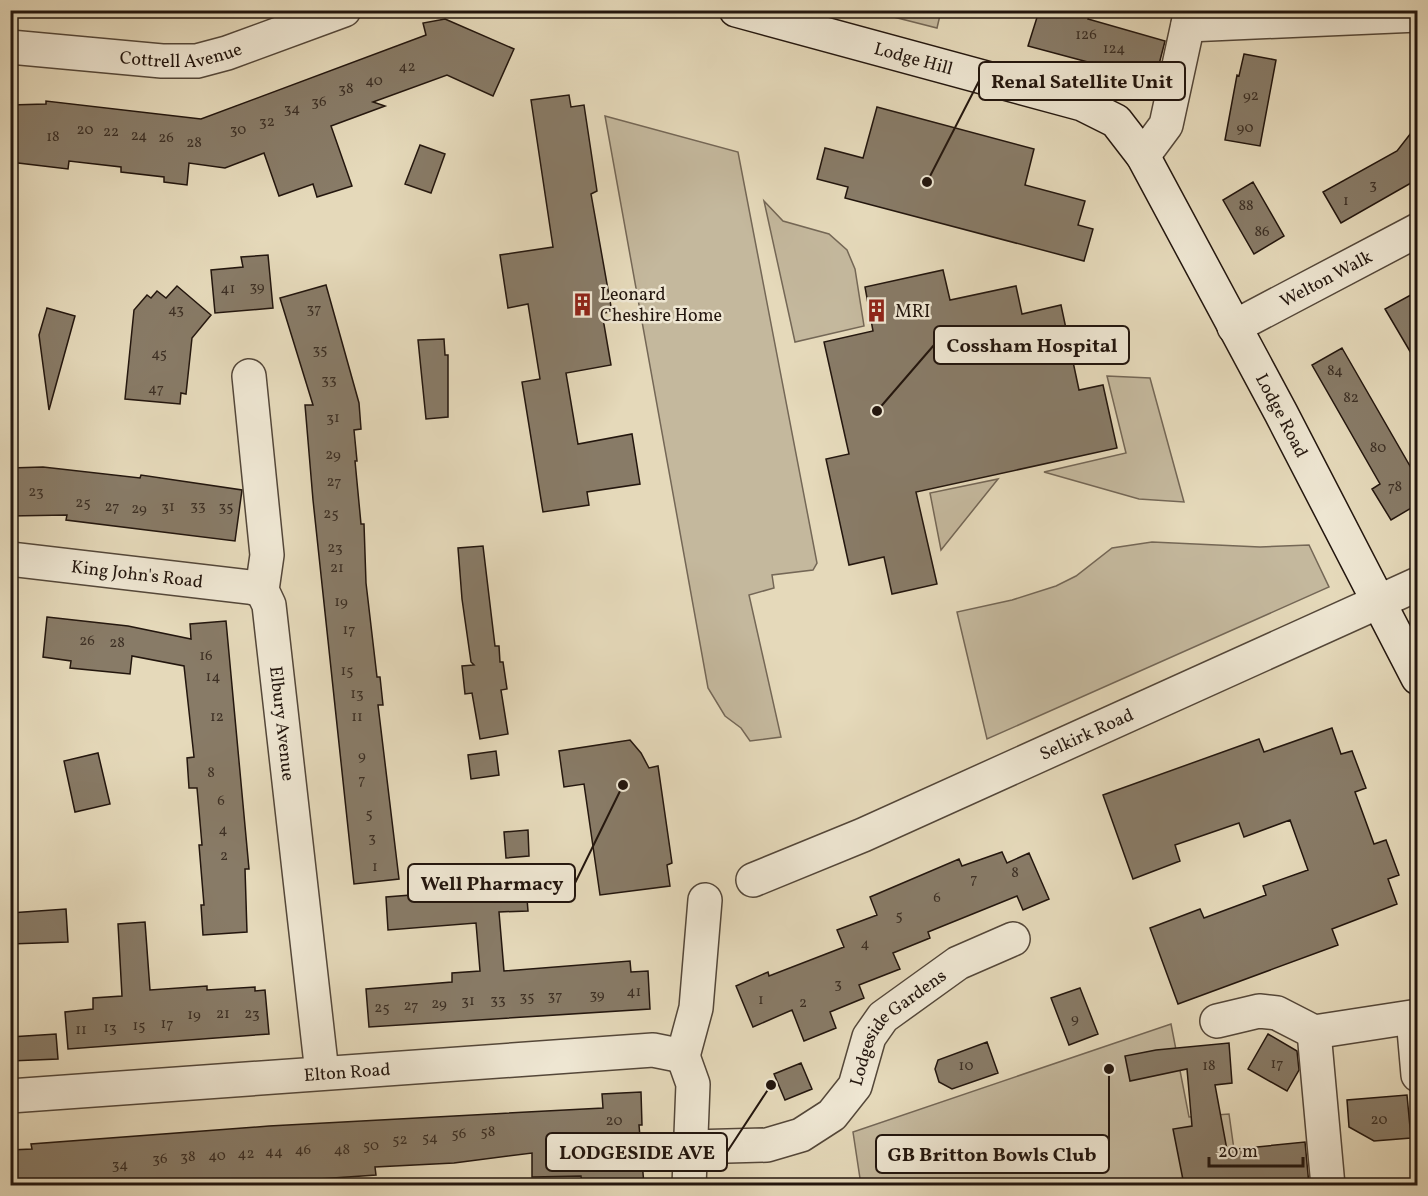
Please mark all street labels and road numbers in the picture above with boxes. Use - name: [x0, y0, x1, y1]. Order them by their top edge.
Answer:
- street label: Lodge Hill: [871, 37, 956, 82]
- street label: Cottrell Avenue: [119, 38, 246, 75]
- street label: Welton Walk: [1276, 245, 1377, 314]
- street label: Lodge Road: [1248, 370, 1313, 462]
- street label: King John's Road: [70, 555, 204, 596]
- street label: Elbury Avenue: [262, 665, 300, 782]
- street label: Selkirk Road: [1036, 703, 1138, 767]
- street label: Lodgeside Gardens: [845, 964, 952, 1089]
- street label: Elton Road: [303, 1058, 392, 1089]

